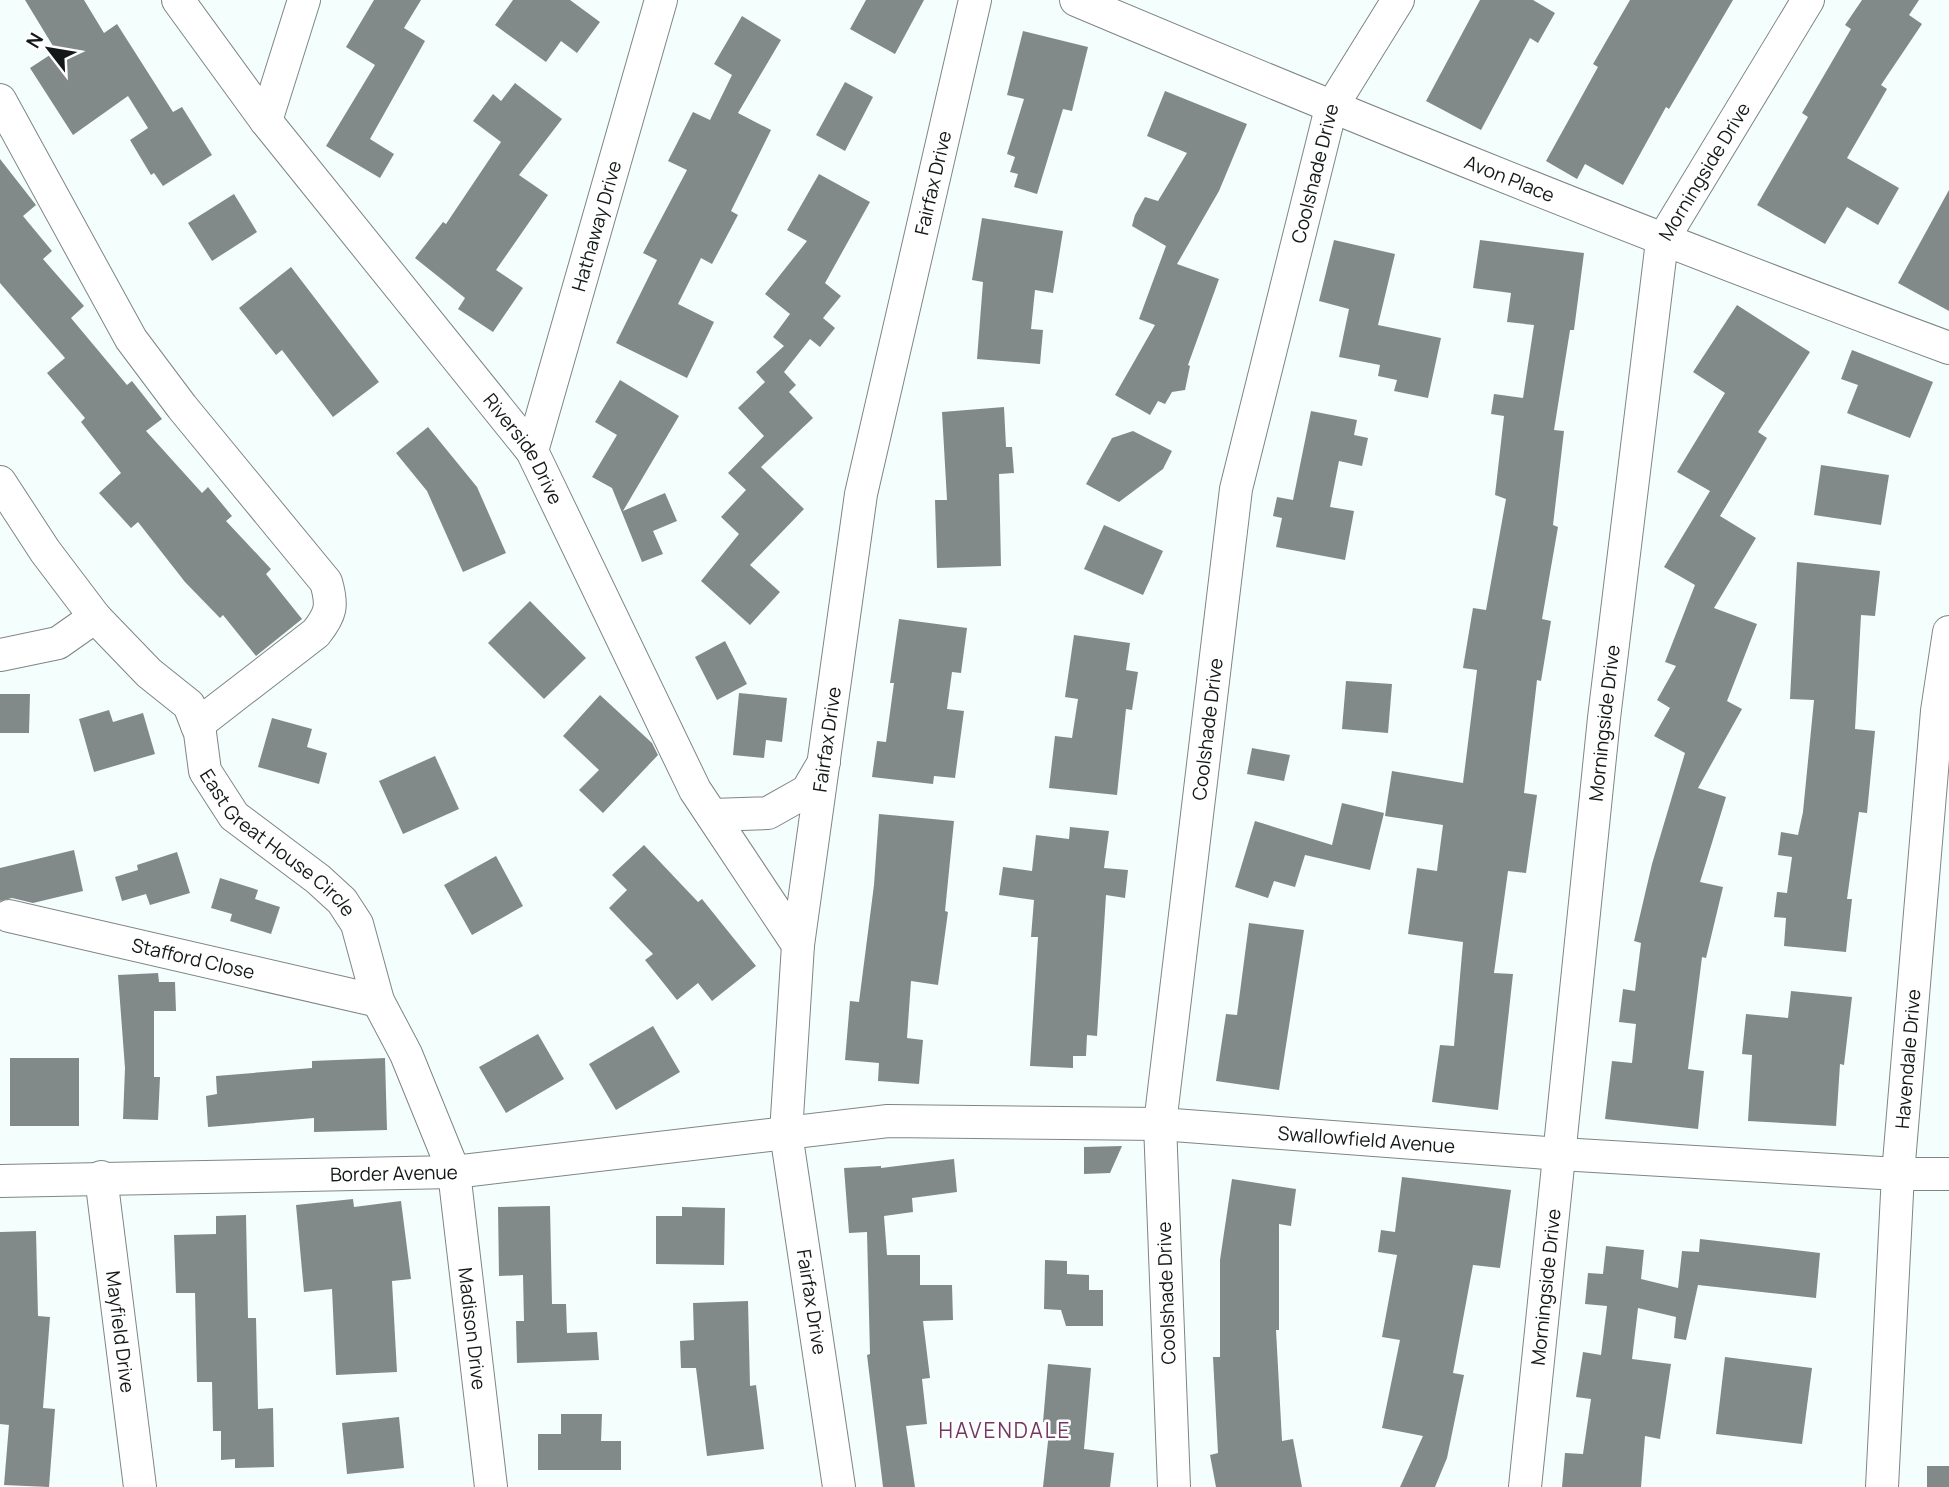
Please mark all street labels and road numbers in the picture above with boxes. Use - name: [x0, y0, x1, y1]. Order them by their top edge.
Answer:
- street label: Morningside Drive: [1652, 97, 1756, 245]
- street label: Coolshade Drive: [1285, 101, 1345, 246]
- street label: Fairfax Drive: [908, 128, 957, 238]
- street label: Avon Place: [1461, 149, 1559, 208]
- street label: Hathaway Drive: [565, 158, 627, 294]
- street label: Riverside Drive: [478, 388, 569, 509]
- street label: Morningside Drive: [1583, 643, 1626, 803]
- street label: Coolshade Drive: [1186, 657, 1229, 802]
- street label: Fairfax Drive: [806, 685, 847, 794]
- street label: East Great House Circle: [194, 764, 361, 921]
- street label: Stafford Close: [129, 932, 257, 985]
- street label: Havendale Drive: [1889, 988, 1927, 1130]
- street label: Swallowfield Avenue: [1277, 1120, 1456, 1159]
- street label: Border Avenue: [330, 1159, 458, 1187]
- street label: Morningside Drive: [1525, 1207, 1567, 1367]
- street label: Coolshade Drive: [1151, 1221, 1181, 1365]
- street label: Fairfax Drive: [791, 1247, 833, 1357]
- street label: Madison Drive: [452, 1266, 492, 1391]
- street label: Mayfield Drive: [100, 1269, 141, 1394]

